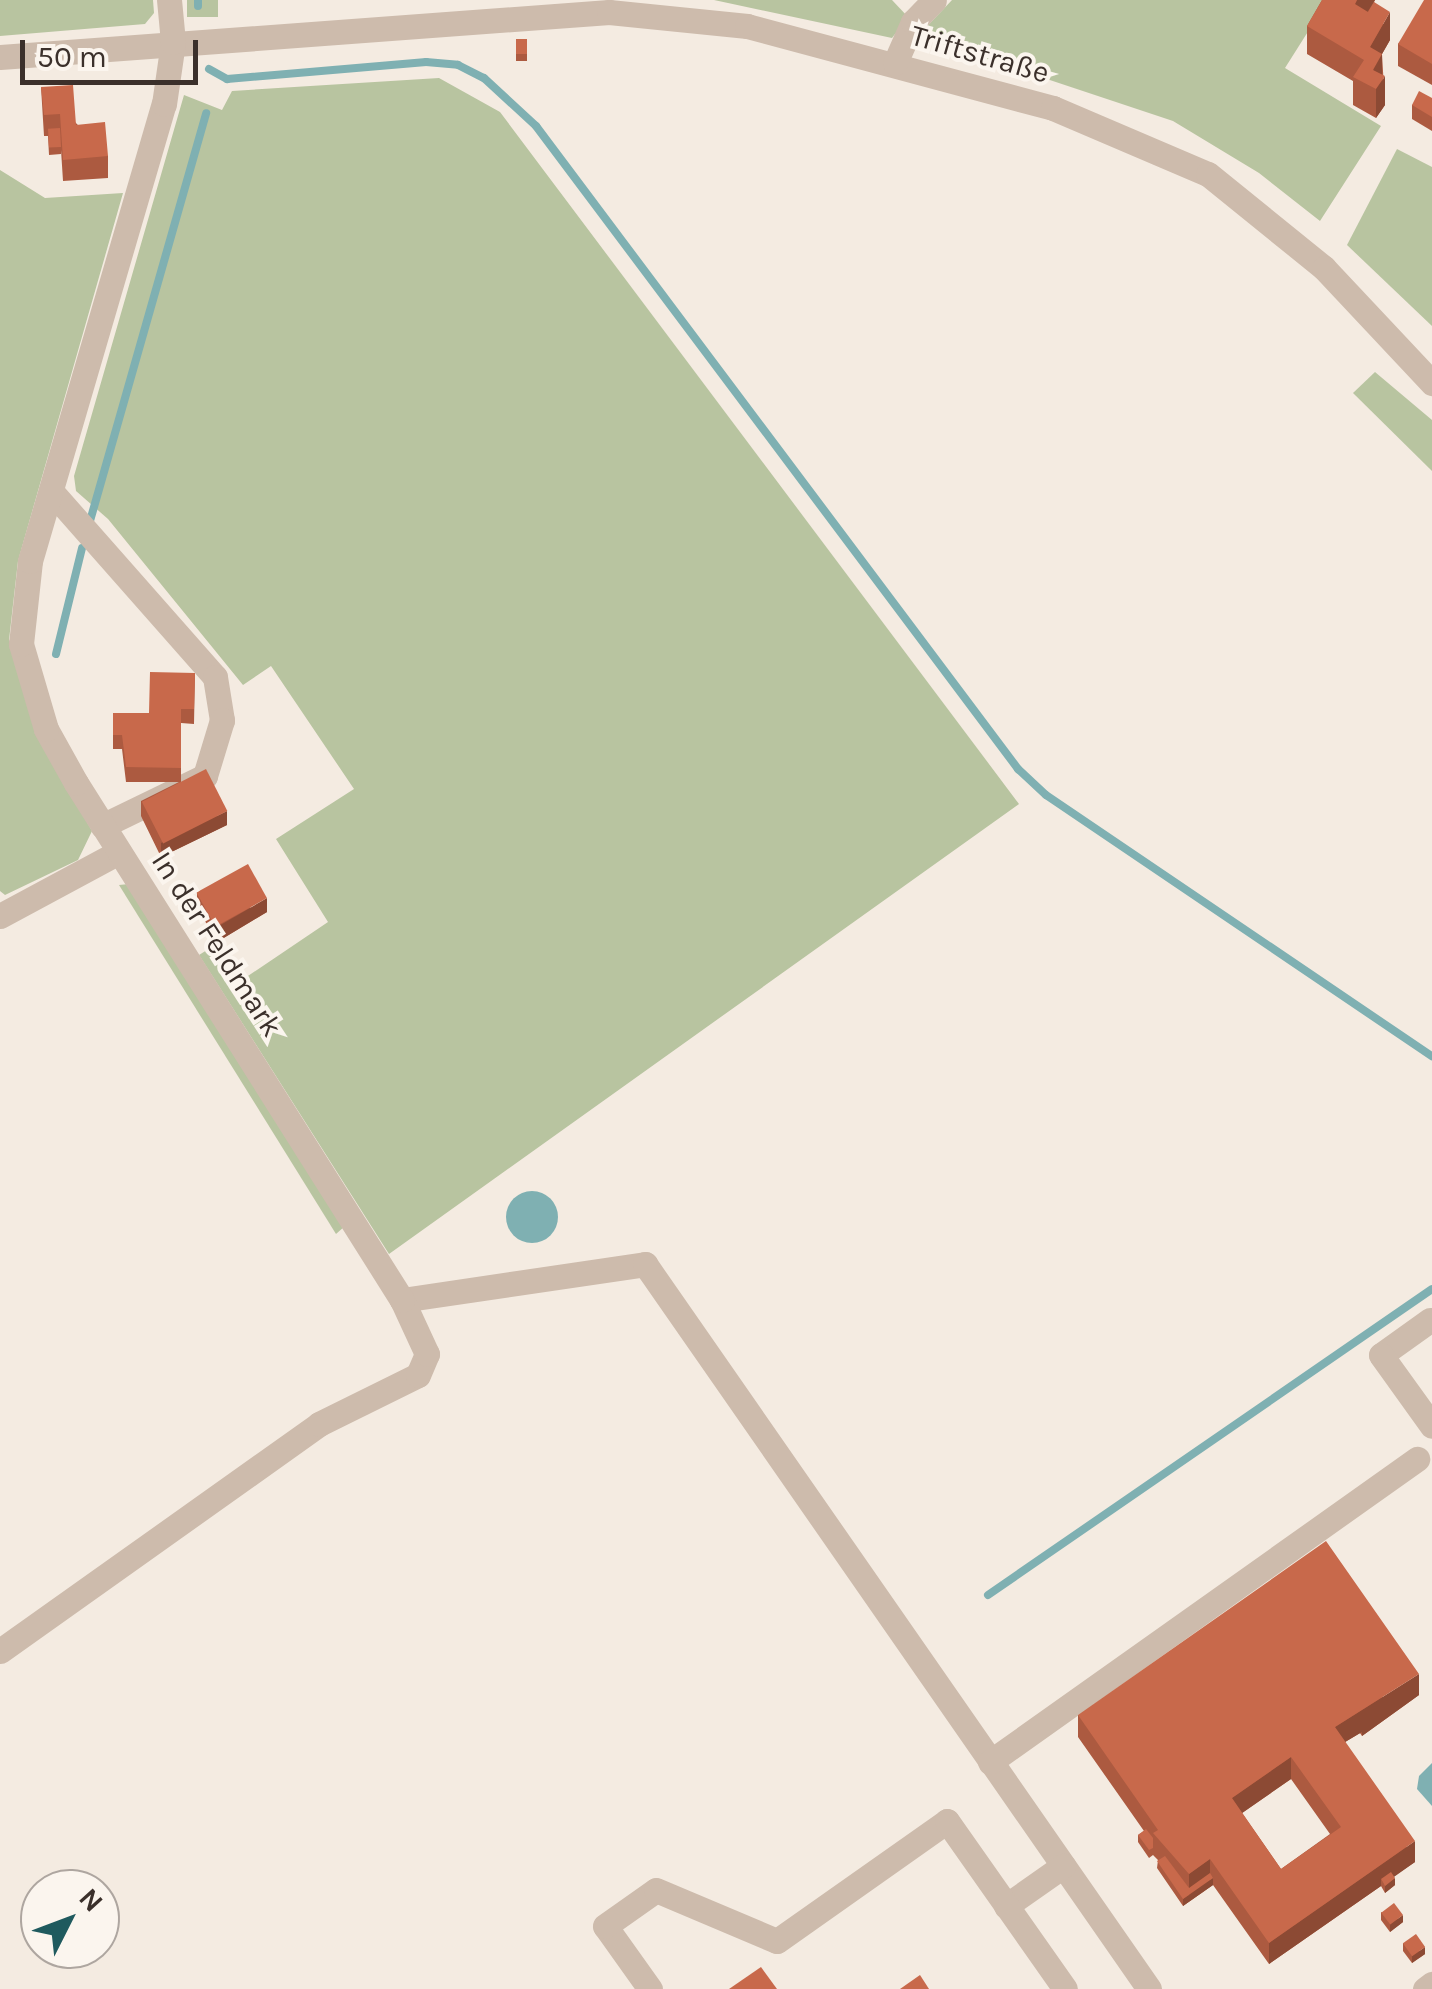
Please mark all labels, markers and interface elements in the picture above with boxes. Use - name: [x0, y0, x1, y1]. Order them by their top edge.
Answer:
- street label: Triftstraße: [907, 17, 1053, 91]
- scale bar: [25, 20, 202, 82]
- text: 50 m: [37, 39, 107, 75]
- street label: In der Feldmark: [144, 845, 290, 1043]
- north arrow: [20, 1869, 120, 1969]
- text: N: [72, 1881, 110, 1918]

